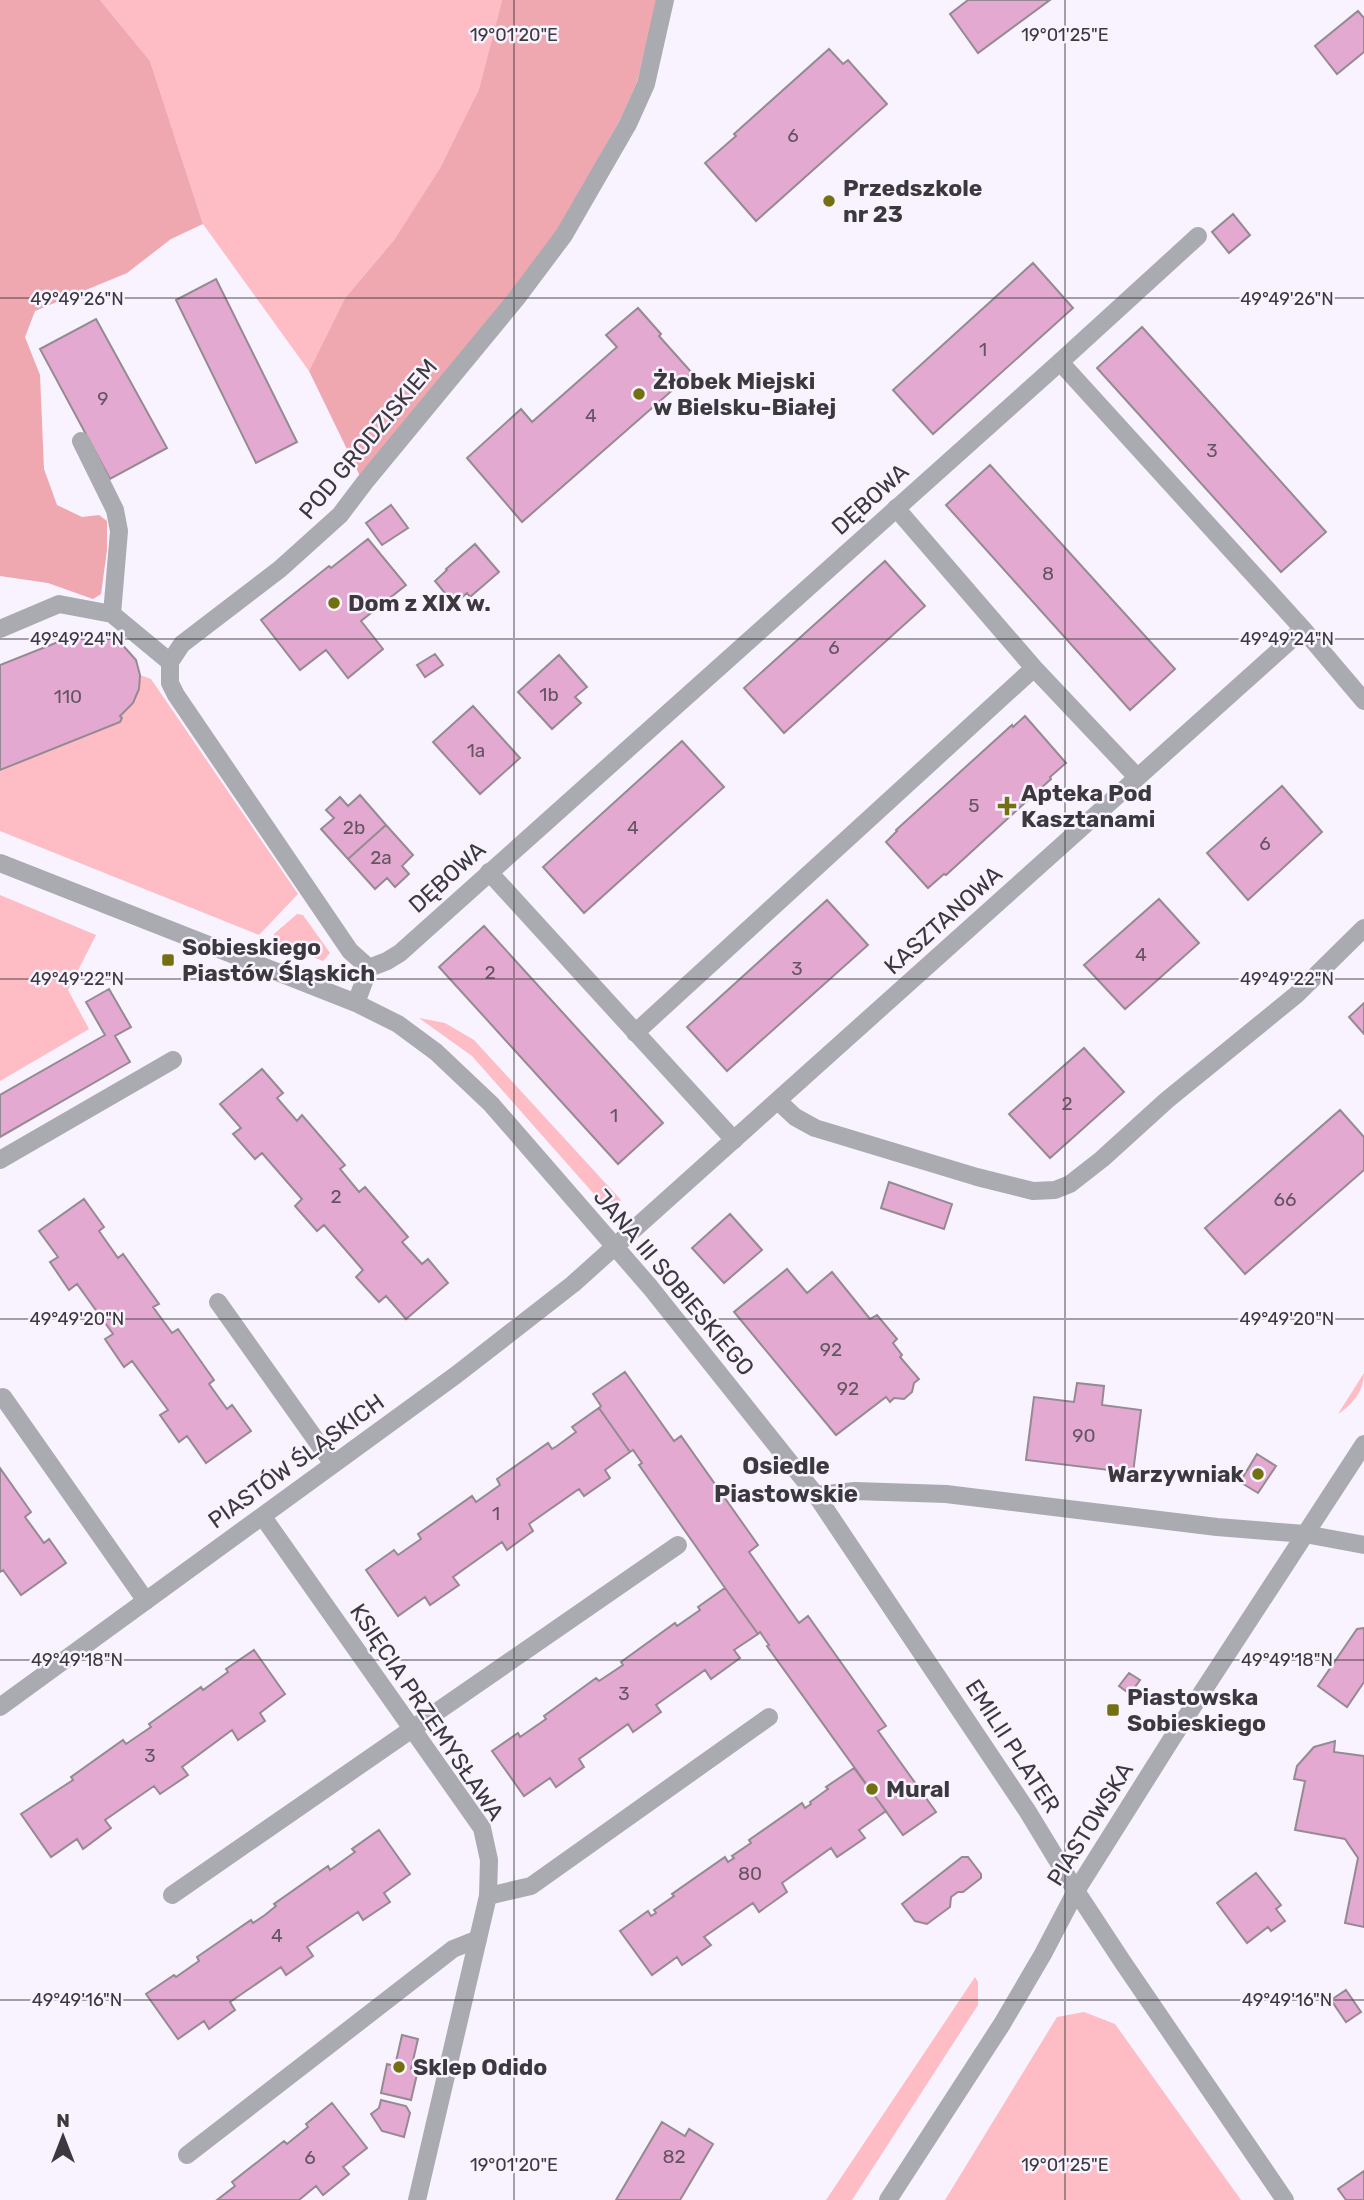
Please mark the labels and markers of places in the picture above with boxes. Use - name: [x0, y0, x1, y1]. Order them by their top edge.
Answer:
- place label: Przedszkole nr 23: [843, 174, 982, 228]
- marker: Przedszkole nr 23: [821, 193, 837, 209]
- place label: Żłobek Miejski w Bielsku-Białej: [653, 367, 836, 421]
- marker: Żłobek Miejski w Bielsku-Białej: [631, 386, 647, 402]
- place label: Dom z XIX w.: [348, 589, 491, 617]
- marker: Dom z XIX w.: [326, 595, 342, 611]
- place label: Apteka Pod Kasztanami: [1021, 779, 1155, 833]
- marker: Apteka Pod Kasztanami: [999, 798, 1015, 814]
- place label: Sobieskiego Piastów Śląskich: [182, 933, 375, 987]
- marker: Sobieskiego Piastów Śląskich: [160, 952, 176, 968]
- place label: Warzywniak: [1107, 1460, 1245, 1488]
- marker: Warzywniak: [1250, 1466, 1266, 1482]
- place label: Piastowska Sobieskiego: [1127, 1683, 1266, 1737]
- marker: Piastowska Sobieskiego: [1105, 1702, 1121, 1718]
- place label: Mural: [886, 1775, 950, 1803]
- marker: Mural: [864, 1781, 880, 1797]
- place label: Sklep Odido: [413, 2053, 547, 2081]
- marker: Sklep Odido: [391, 2059, 407, 2075]

